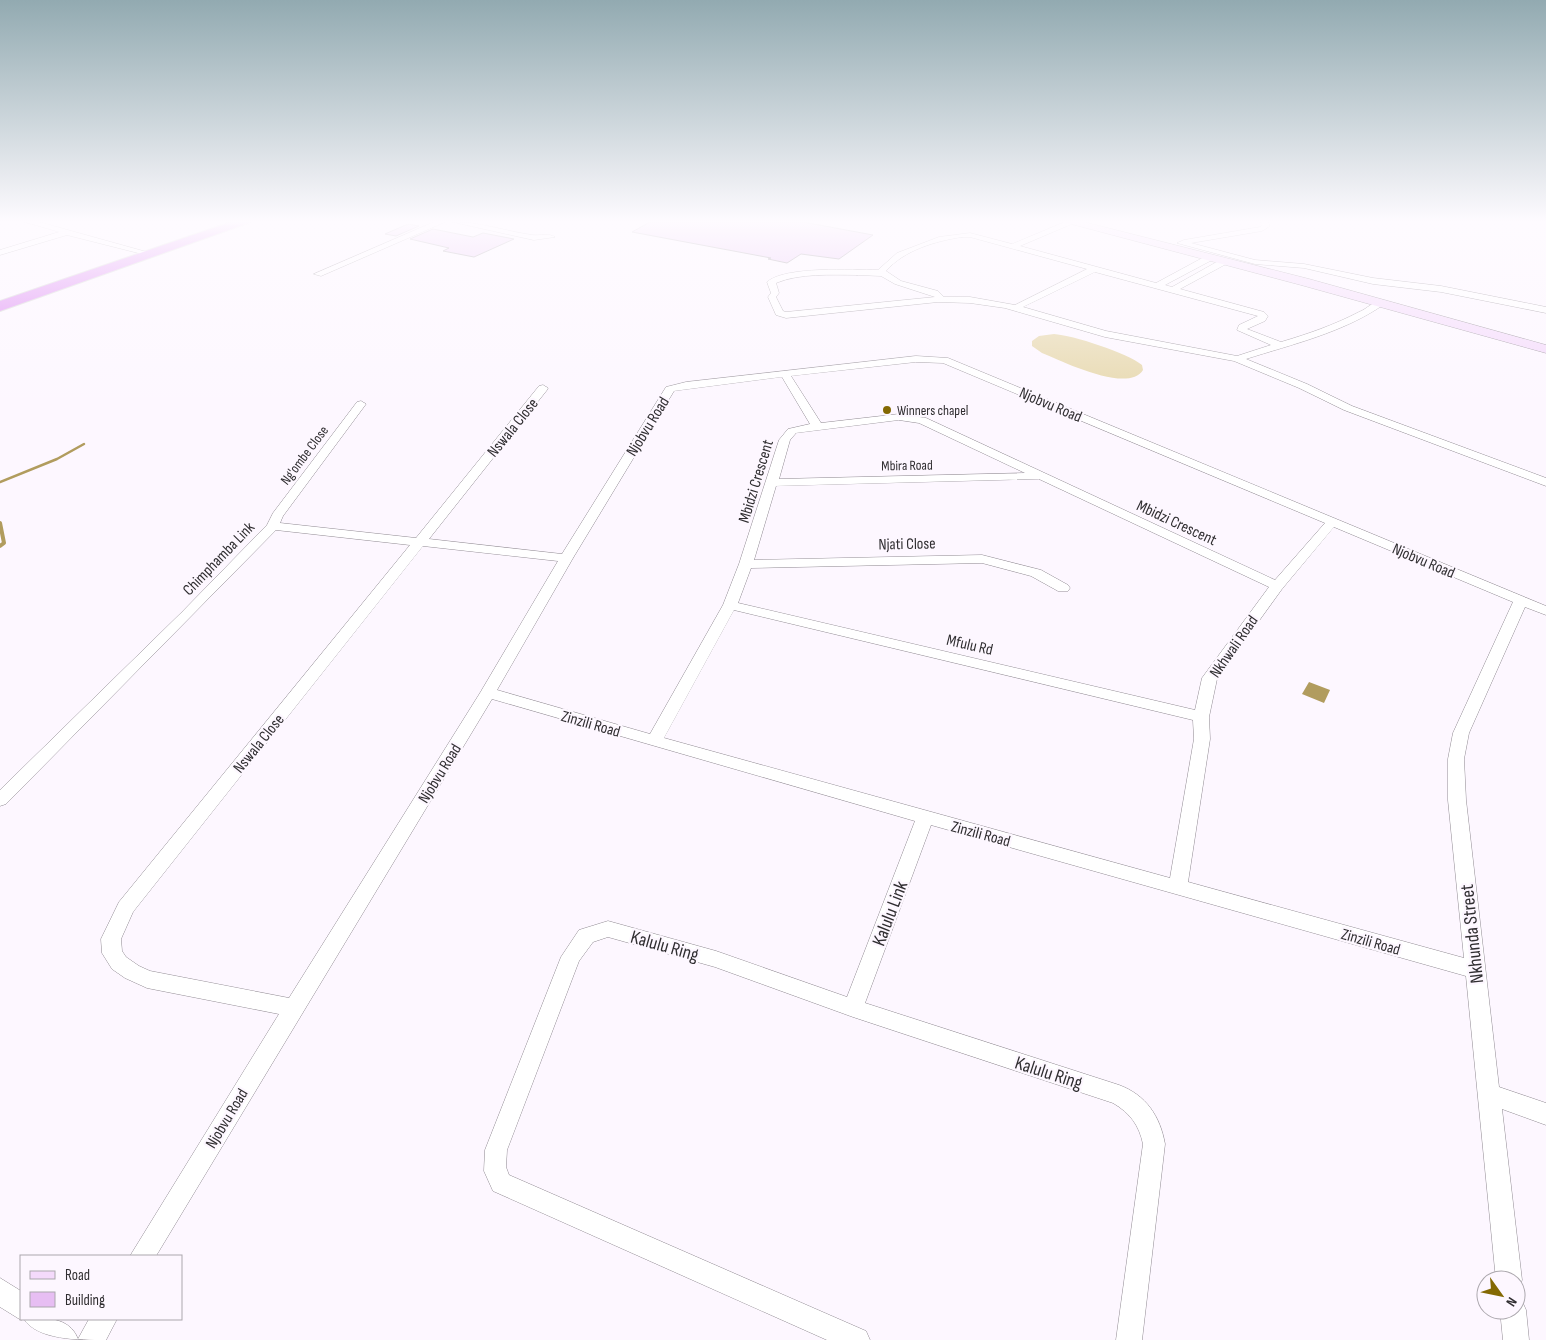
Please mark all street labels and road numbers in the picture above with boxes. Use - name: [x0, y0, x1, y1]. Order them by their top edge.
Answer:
- street label: Njobvu Road: [1016, 384, 1085, 427]
- street label: Njobvu Road: [623, 394, 674, 460]
- street label: Nswala Close: [484, 395, 543, 461]
- street label: Ng'ombe Close: [277, 423, 332, 488]
- street label: Mbidzi Crescent: [735, 437, 778, 525]
- street label: Mbira Road: [881, 457, 933, 474]
- street label: Mbidzi Crescent: [1133, 497, 1219, 550]
- street label: Chimphamba Link: [179, 518, 259, 600]
- street label: Njati Close: [878, 535, 936, 554]
- street label: Njobvu Road: [1389, 540, 1458, 583]
- street label: Nkhwali Road: [1206, 612, 1263, 682]
- street label: Mfulu Rd: [945, 631, 995, 660]
- street label: Zinzili Road: [559, 707, 622, 742]
- street label: Nswala Close: [230, 711, 289, 777]
- street label: Njobvu Road: [415, 741, 466, 807]
- street label: Zinzili Road: [949, 817, 1012, 851]
- street label: Kalulu Link: [868, 877, 914, 949]
- street label: Nkhunda Street: [1456, 883, 1489, 985]
- street label: Zinzili Road: [1339, 925, 1402, 960]
- street label: Kalulu Ring: [628, 926, 702, 967]
- street label: Kalulu Ring: [1012, 1052, 1086, 1095]
- street label: Njobvu Road: [202, 1085, 252, 1152]

